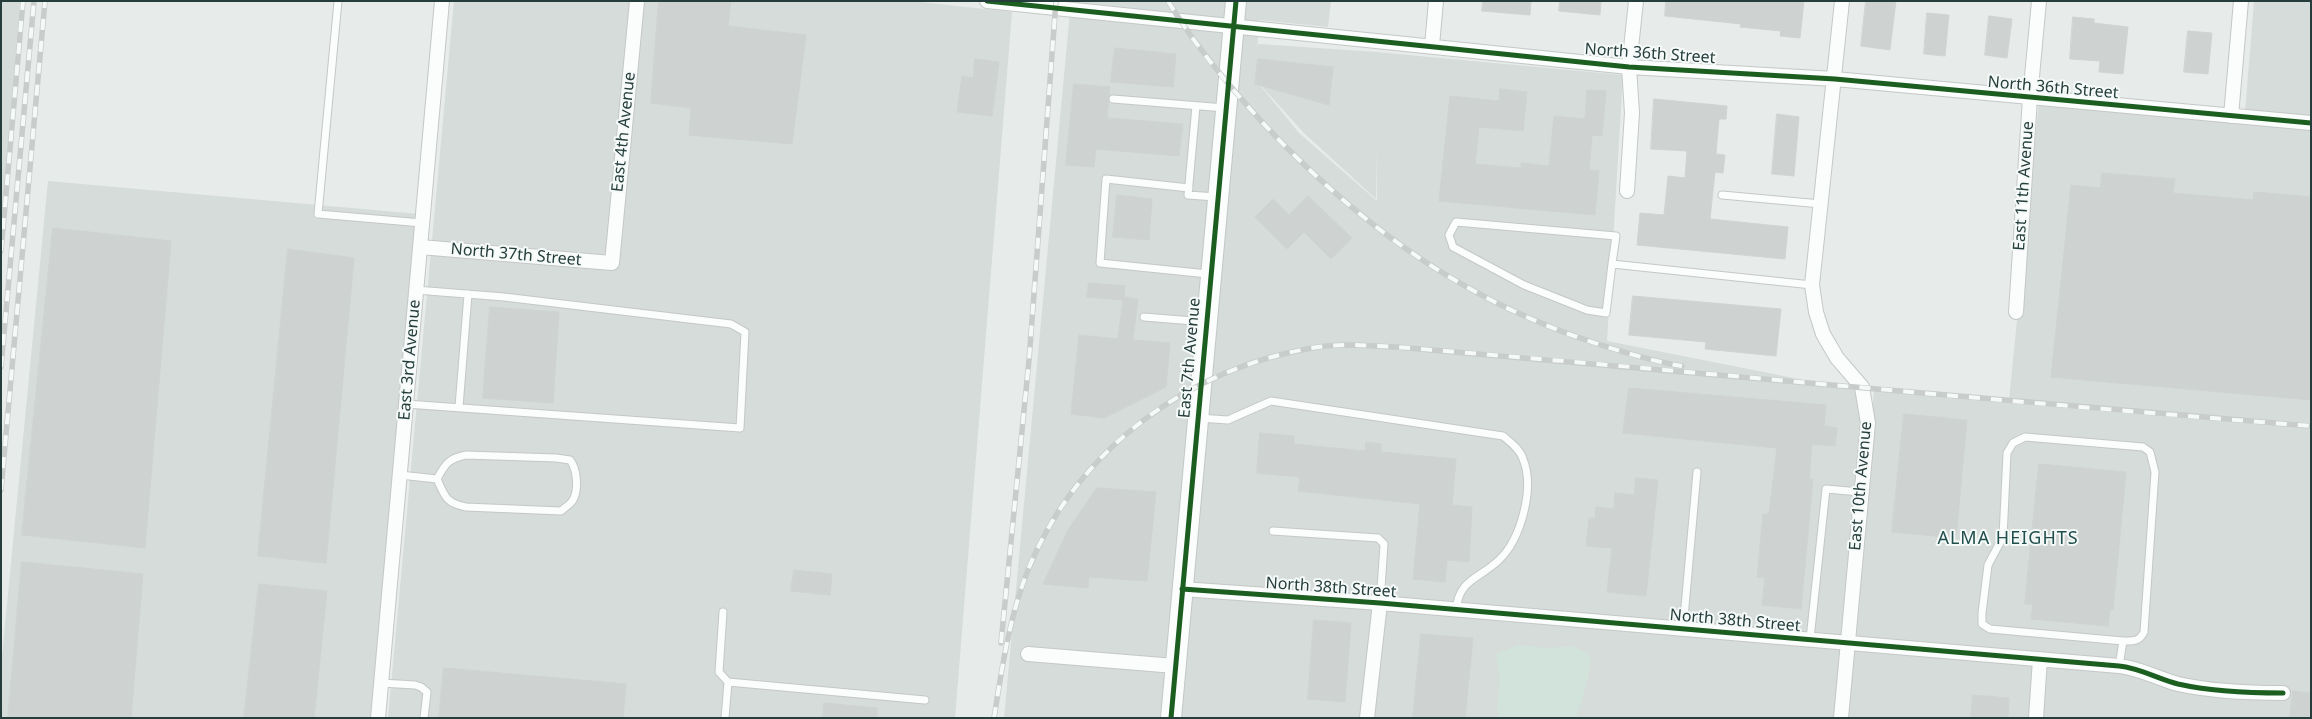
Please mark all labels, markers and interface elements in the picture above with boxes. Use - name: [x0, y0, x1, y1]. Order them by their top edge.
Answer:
- street label: North 36th Street: [1584, 40, 1716, 68]
- street label: East 4th Avenue: [608, 71, 640, 193]
- street label: North 36th Street: [1987, 73, 2119, 103]
- street label: East 11th Avenue: [2010, 121, 2038, 251]
- street label: North 37th Street: [450, 240, 582, 270]
- street label: East 7th Avenue: [1175, 297, 1205, 419]
- street label: East 3rd Avenue: [395, 299, 425, 421]
- street label: East 10th Avenue: [1846, 421, 1876, 551]
- district label: ALMA HEIGHTS: [1936, 528, 2080, 550]
- street label: North 38th Street: [1265, 574, 1397, 602]
- street label: North 38th Street: [1669, 606, 1801, 636]

